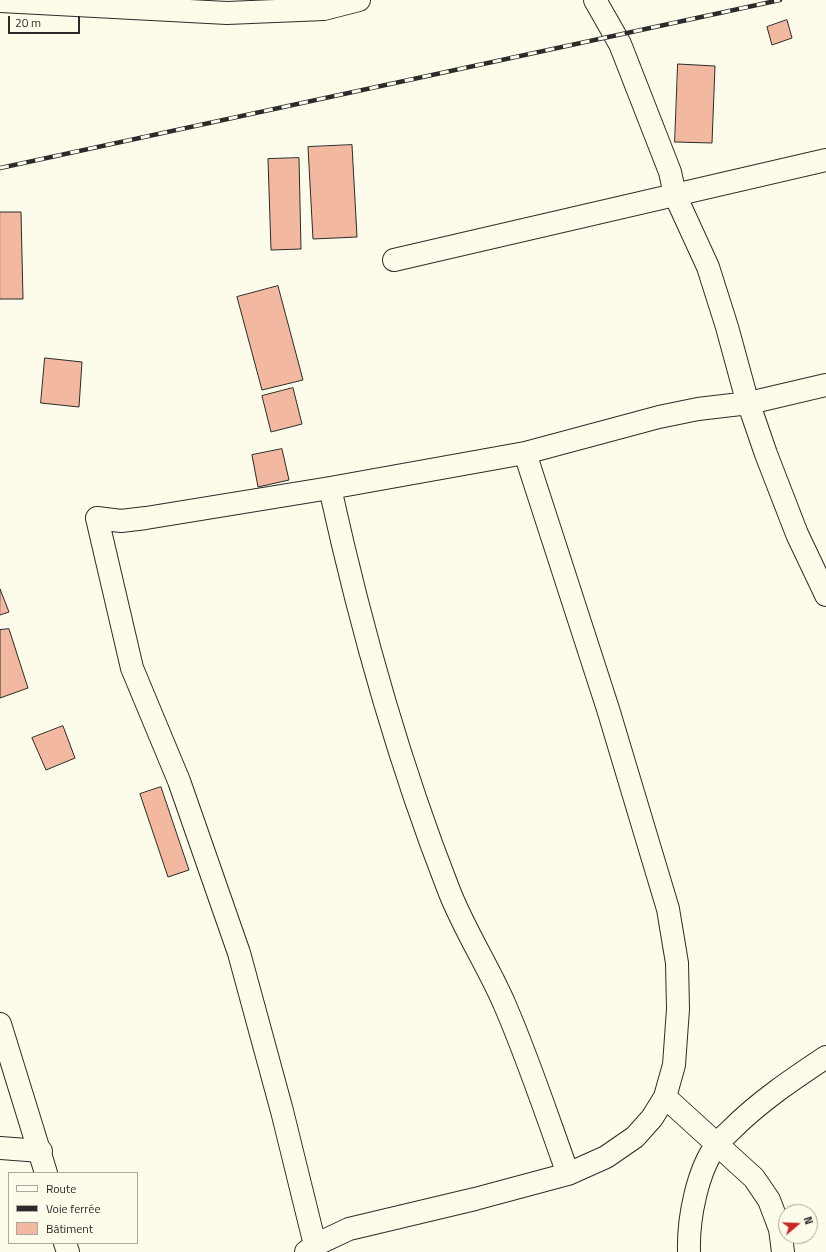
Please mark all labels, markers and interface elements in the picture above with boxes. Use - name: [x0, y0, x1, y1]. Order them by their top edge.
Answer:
- scale bar: [10, 8, 82, 34]
- text: 20 m: [15, 13, 41, 32]
- legend: [8, 1172, 138, 1244]
- text: Route: [46, 1179, 76, 1198]
- text: Voie ferrée: [46, 1199, 101, 1218]
- north arrow: [778, 1204, 818, 1244]
- text: N: [800, 1214, 817, 1227]
- text: Bâtiment: [46, 1219, 93, 1238]

